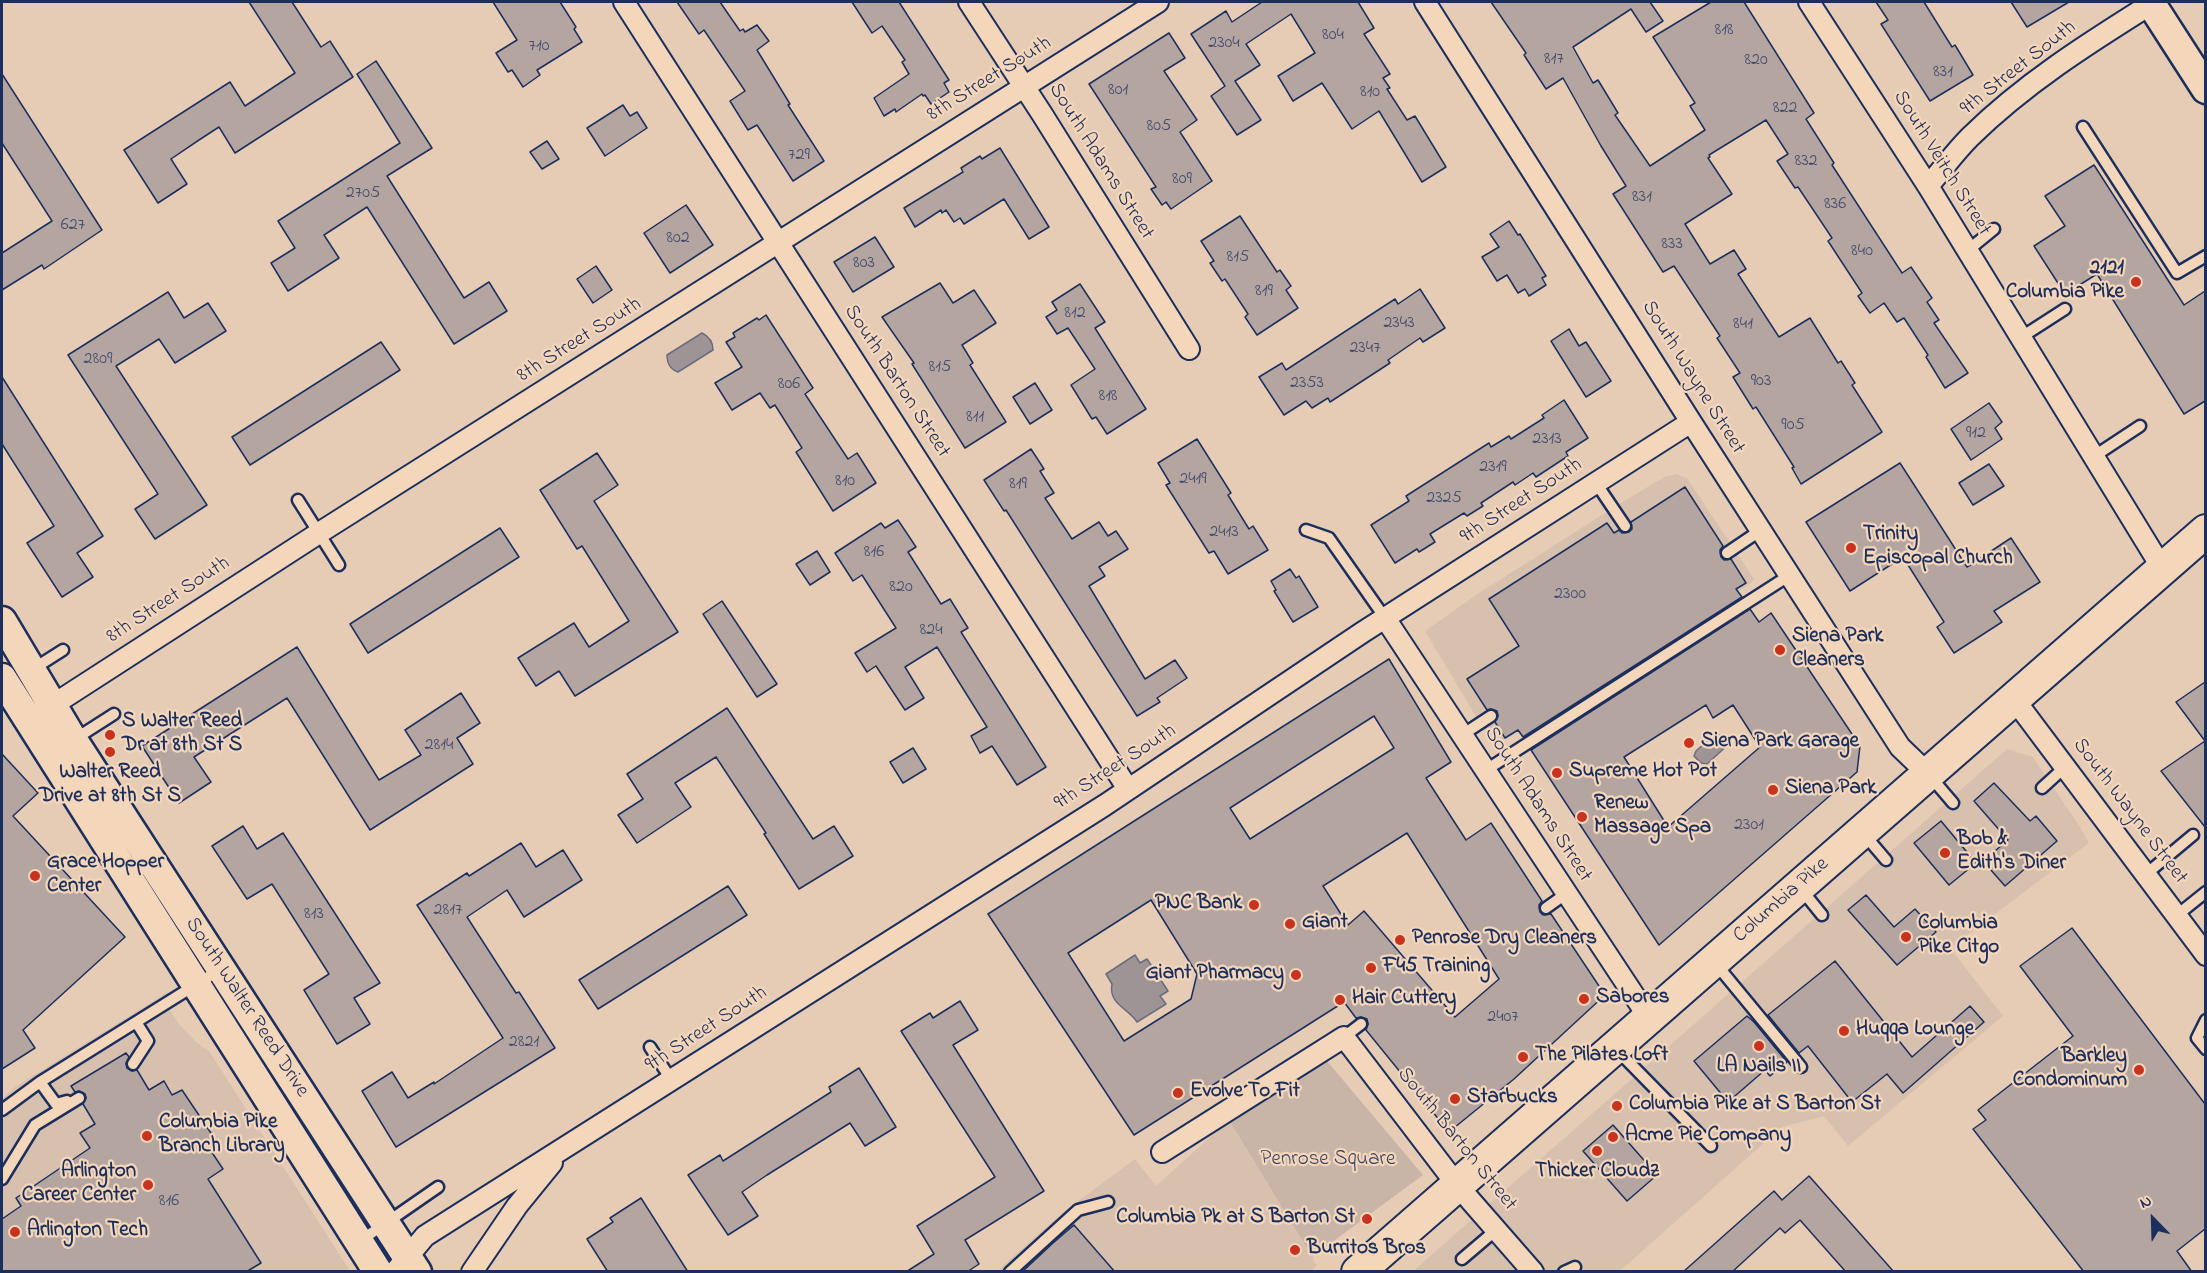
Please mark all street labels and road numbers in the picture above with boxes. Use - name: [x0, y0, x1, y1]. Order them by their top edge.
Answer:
- street label: 9th Street South: [1956, 16, 2082, 122]
- street label: 8th Street South: [923, 32, 1057, 128]
- street label: South Adams Street: [1042, 79, 1158, 245]
- street label: South Veitch Street: [1886, 87, 1996, 241]
- street label: 8th Street South: [513, 293, 647, 389]
- street label: South Wayne Street: [1635, 297, 1749, 459]
- street label: South Barton Street: [837, 301, 955, 463]
- street label: 9th Street South: [1456, 453, 1588, 551]
- street label: 8th Street South: [103, 552, 235, 650]
- street label: 9th Street South: [1050, 719, 1182, 817]
- street label: South Adams Street: [1477, 723, 1597, 887]
- street label: South Wayne Street: [2066, 734, 2192, 890]
- street label: Columbia Pike: [1729, 853, 1835, 949]
- street label: South Walter Reed Drive: [178, 913, 314, 1103]
- street label: 9th Street South: [641, 981, 773, 1079]
- street label: South Barton Street: [1390, 1063, 1522, 1217]

